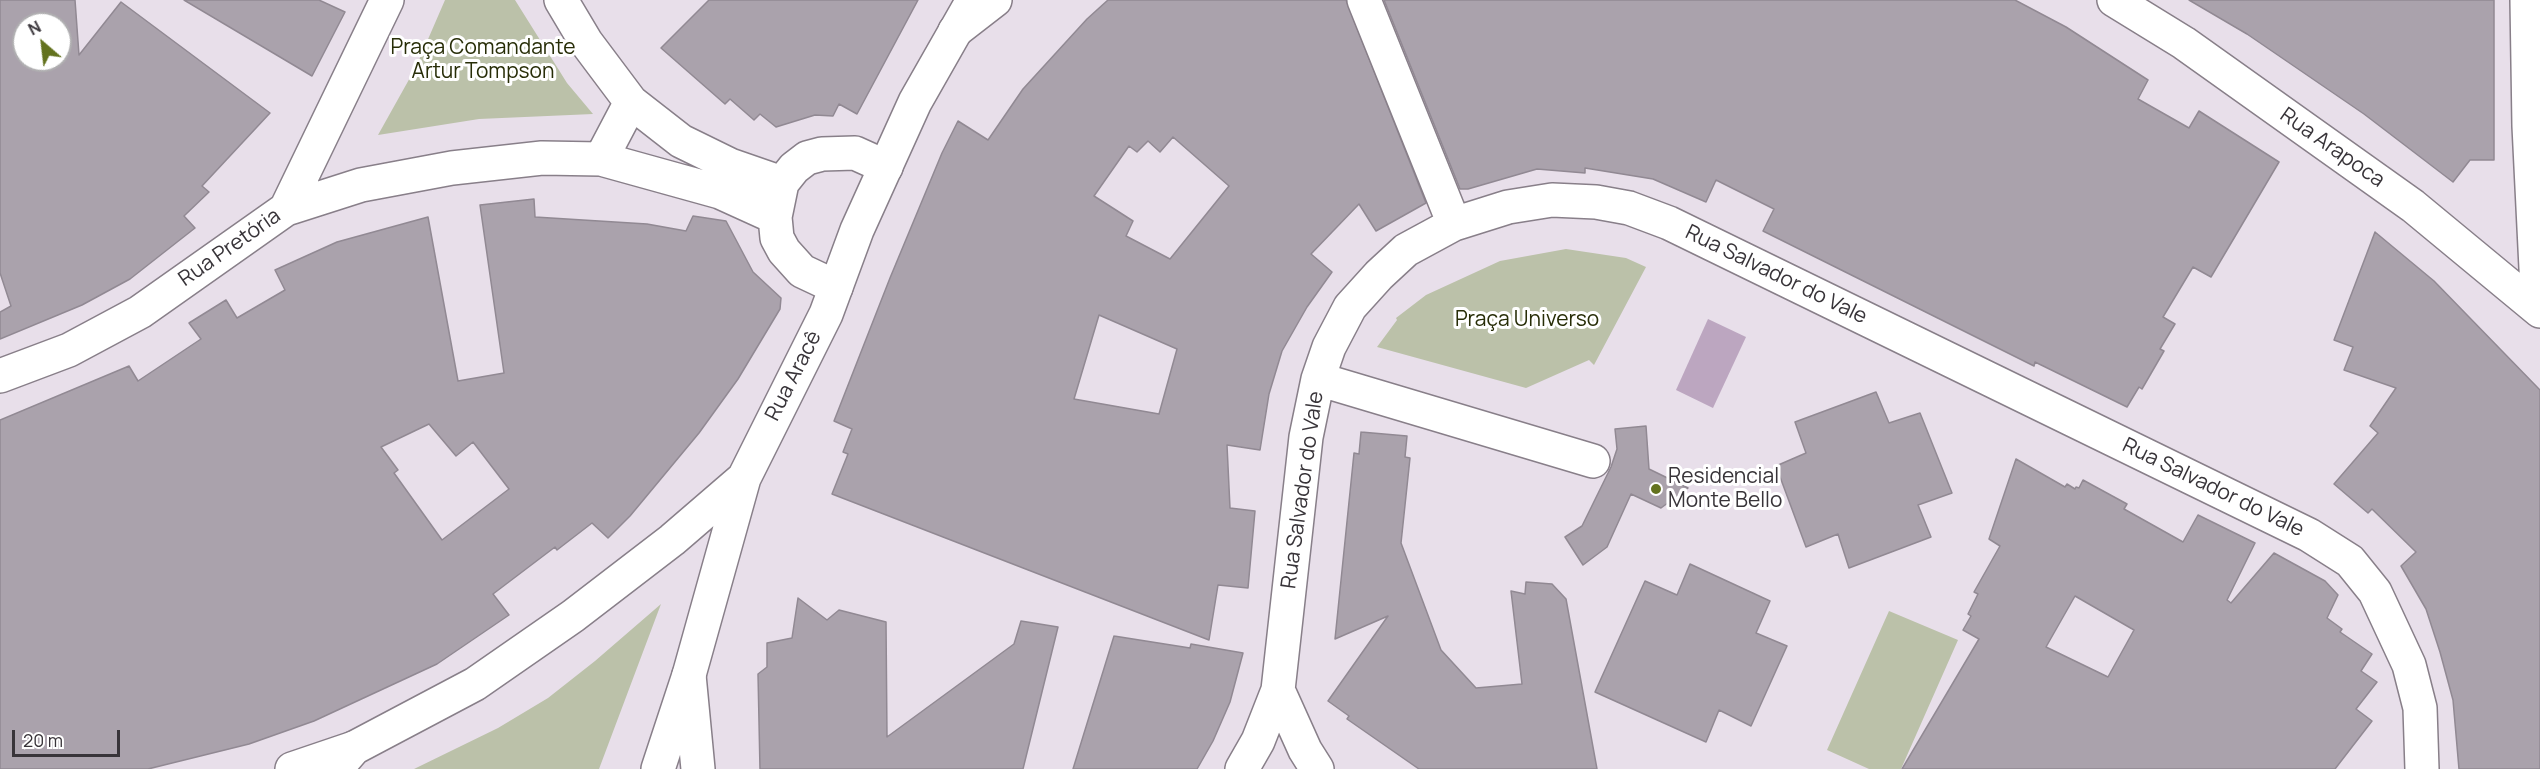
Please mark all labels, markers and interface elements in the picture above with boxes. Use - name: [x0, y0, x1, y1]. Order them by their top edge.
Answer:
- north arrow: [12, 12, 72, 72]
- text: N: [24, 15, 45, 40]
- park label: Praça Comandante Artur Tompson: [390, 35, 576, 85]
- street label: Rua Arapoca: [2275, 103, 2389, 193]
- street label: Rua Pretória: [174, 204, 286, 292]
- street label: Rua Salvador do Vale: [1681, 220, 1871, 330]
- park label: Praça Universo: [1455, 307, 1599, 333]
- street label: Rua Aracê: [761, 327, 827, 425]
- street label: Rua Salvador do Vale: [1277, 390, 1329, 590]
- street label: Rua Salvador do Vale: [2118, 433, 2308, 543]
- place label: Residencial Monte Bello: [1668, 464, 1782, 514]
- marker: Residencial Monte Bello: [1649, 482, 1663, 496]
- scale bar: [15, 718, 123, 756]
- text: 20 m: [23, 728, 63, 752]

